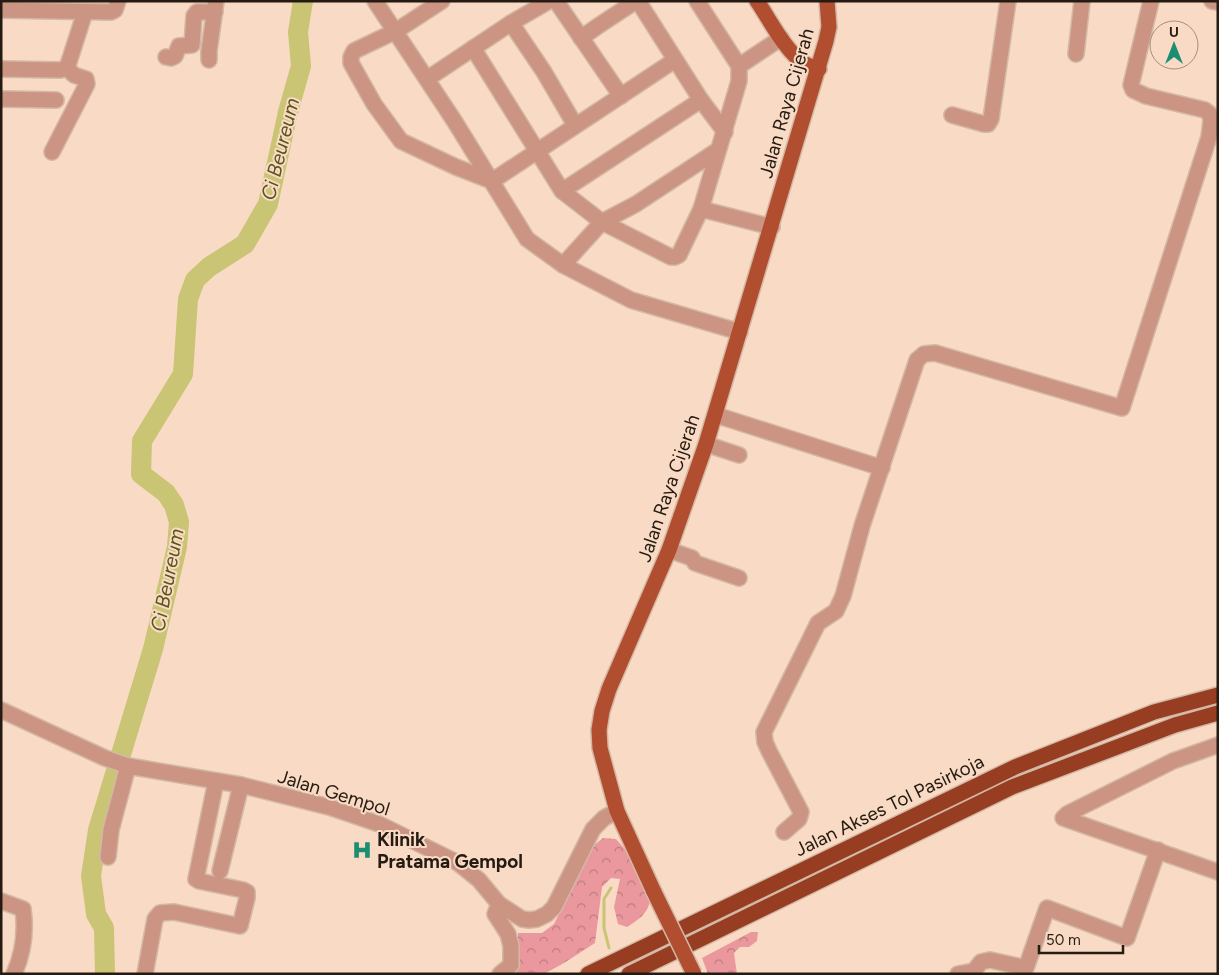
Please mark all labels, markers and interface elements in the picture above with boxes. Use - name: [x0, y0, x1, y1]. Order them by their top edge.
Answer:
- north arrow: [1149, 20, 1199, 70]
- text: U: [1169, 24, 1179, 41]
- street label: Jalan Raya Cijerah: [754, 26, 819, 181]
- water label: Ci Beureum: [256, 96, 304, 202]
- street label: Jalan Raya Cijerah: [632, 411, 705, 565]
- water label: Ci Beureum: [145, 527, 189, 633]
- street label: Jalan Akses Tol Pasirkoja: [791, 750, 988, 861]
- street label: Jalan Gempol: [275, 765, 393, 820]
- place label: Klinik Pratama Gempol: [377, 828, 523, 873]
- hospital icon: Klinik Pratama Gempol: [351, 839, 373, 861]
- scale bar: [1039, 922, 1123, 954]
- text: 50 m: [1046, 931, 1081, 949]

